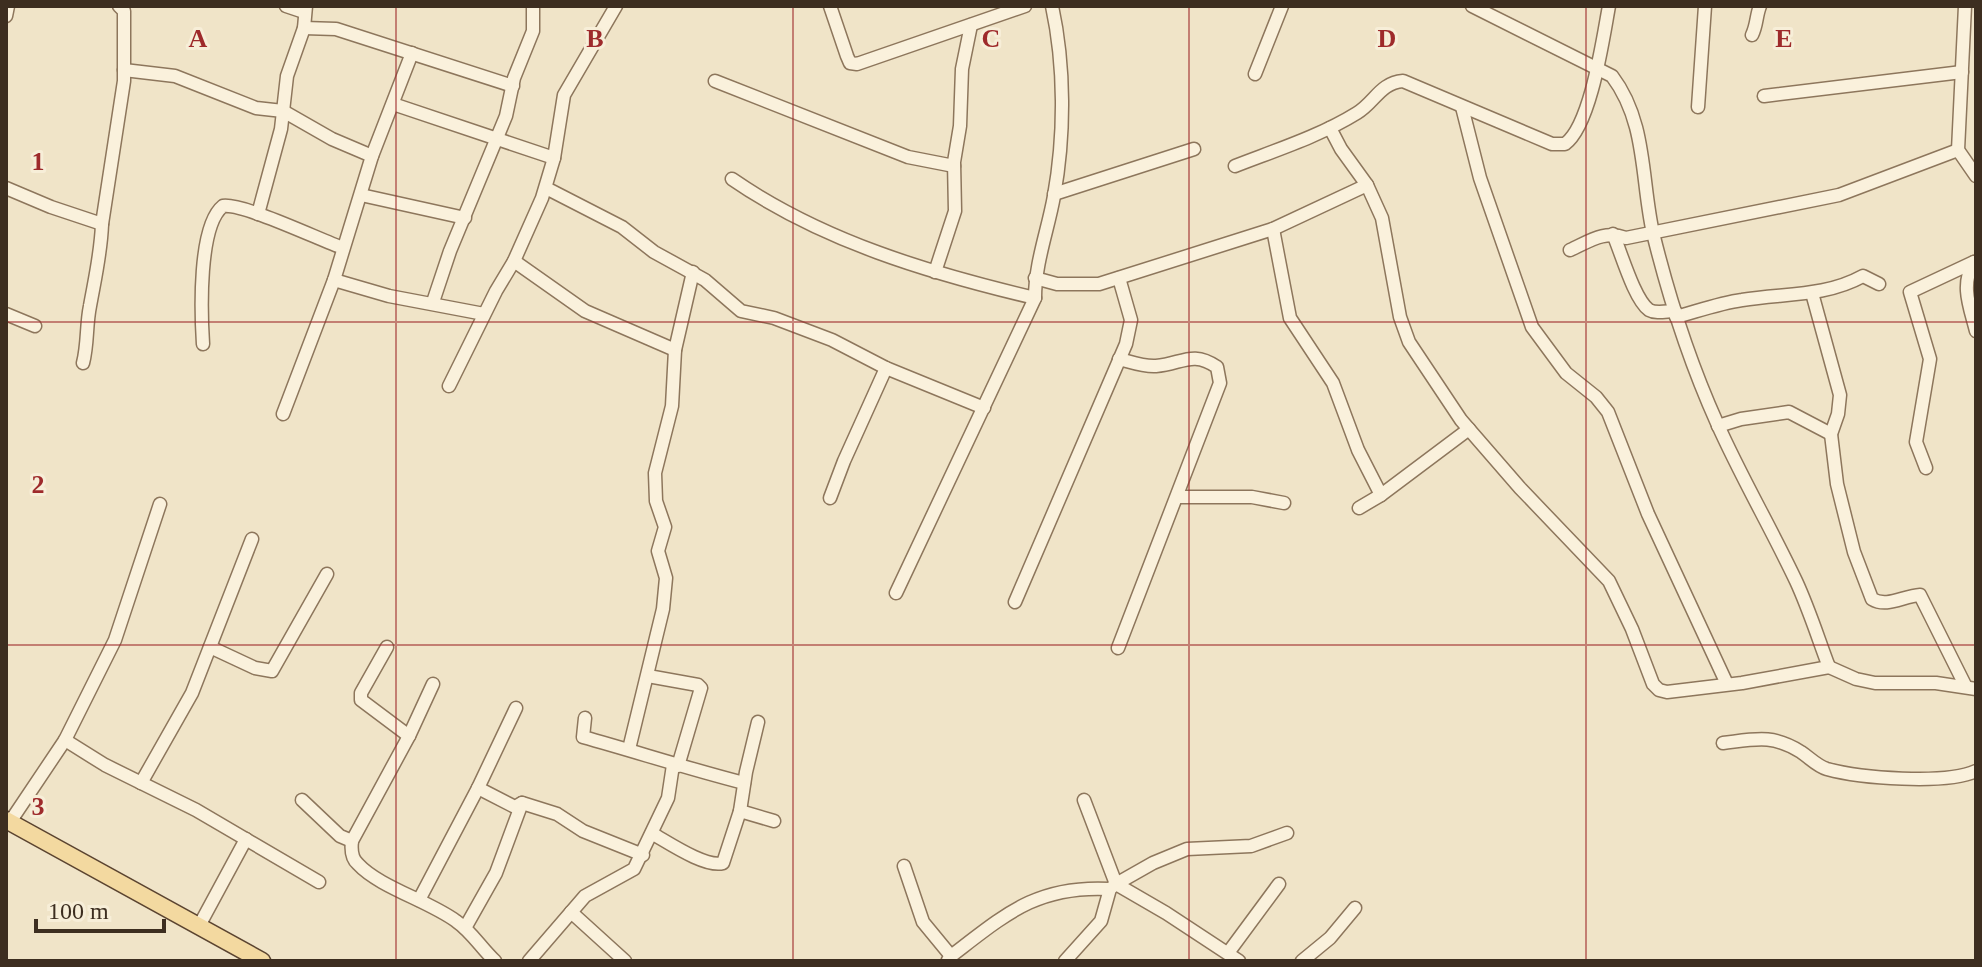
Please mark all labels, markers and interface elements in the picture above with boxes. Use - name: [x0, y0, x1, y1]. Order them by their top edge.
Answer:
- text: A: [189, 24, 208, 53]
- text: B: [586, 24, 604, 53]
- text: C: [982, 24, 1000, 53]
- text: D: [1378, 24, 1396, 53]
- text: E: [1775, 24, 1793, 53]
- text: 1: [32, 147, 45, 176]
- text: 2: [32, 470, 45, 499]
- text: 3: [32, 792, 45, 821]
- scale bar: [36, 883, 164, 933]
- text: 100 m: [48, 898, 109, 924]

